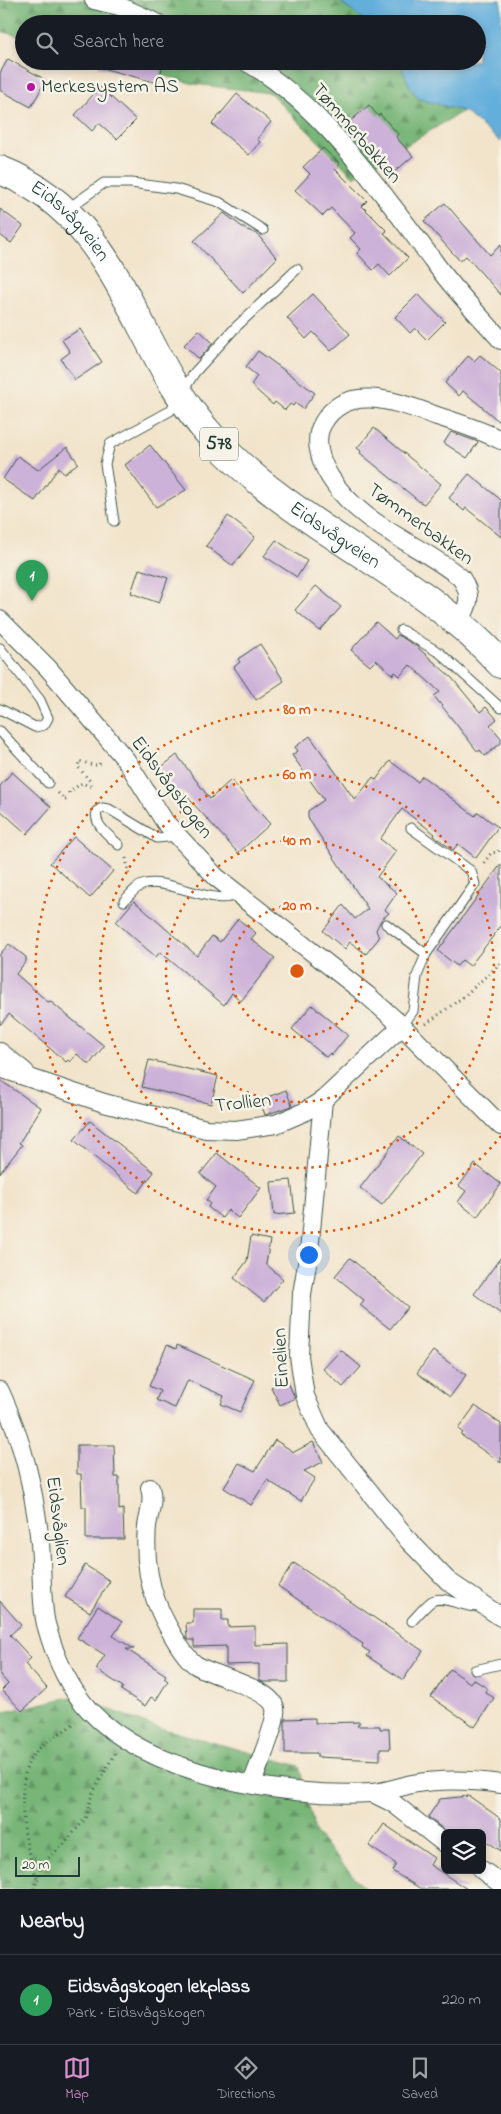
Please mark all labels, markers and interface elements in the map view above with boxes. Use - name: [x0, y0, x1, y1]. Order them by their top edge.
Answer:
- search box: [15, 15, 486, 70]
- icon: search: [33, 29, 61, 57]
- text: Search here: [73, 29, 164, 56]
- place label: Merkesystem AS: [41, 73, 179, 102]
- street label: Tømmerbakken: [304, 77, 408, 191]
- marker: Merkesystem AS: [25, 81, 37, 93]
- street label: Eidsvågveien: [24, 174, 117, 268]
- road number: 578: [200, 428, 238, 460]
- street label: Tømmerbakken: [361, 477, 479, 574]
- street label: Eidsvågveien: [283, 494, 386, 577]
- pin: 1: [16, 560, 48, 601]
- text: 80 m: [282, 699, 311, 721]
- street label: Eidsvågskogen: [122, 731, 219, 846]
- text: 60 m: [282, 764, 312, 786]
- text: 40 m: [282, 830, 311, 852]
- text: 20 m: [281, 895, 312, 917]
- centre of rings: [288, 962, 306, 980]
- street label: Trollien: [213, 1087, 273, 1121]
- your location: [296, 1242, 322, 1268]
- street label: Einelien: [266, 1327, 298, 1389]
- street label: Eidsvåglien: [36, 1475, 77, 1568]
- map controls: [441, 1829, 486, 1874]
- button: layers: [441, 1829, 486, 1874]
- scale bar: [15, 1854, 80, 1877]
- text: 20 m: [22, 1855, 49, 1876]
- text: Nearby: [20, 1907, 84, 1937]
- text: Eidsvågskogen lekplass: [67, 1974, 250, 2001]
- text: 1: [33, 1988, 39, 2012]
- text: 220 m: [442, 1988, 481, 2012]
- text: Park · Eidsvågskogen: [67, 2001, 205, 2025]
- tab: Map: [63, 2054, 91, 2105]
- tab: Directions: [217, 2054, 275, 2105]
- tab: Saved: [401, 2054, 438, 2105]

